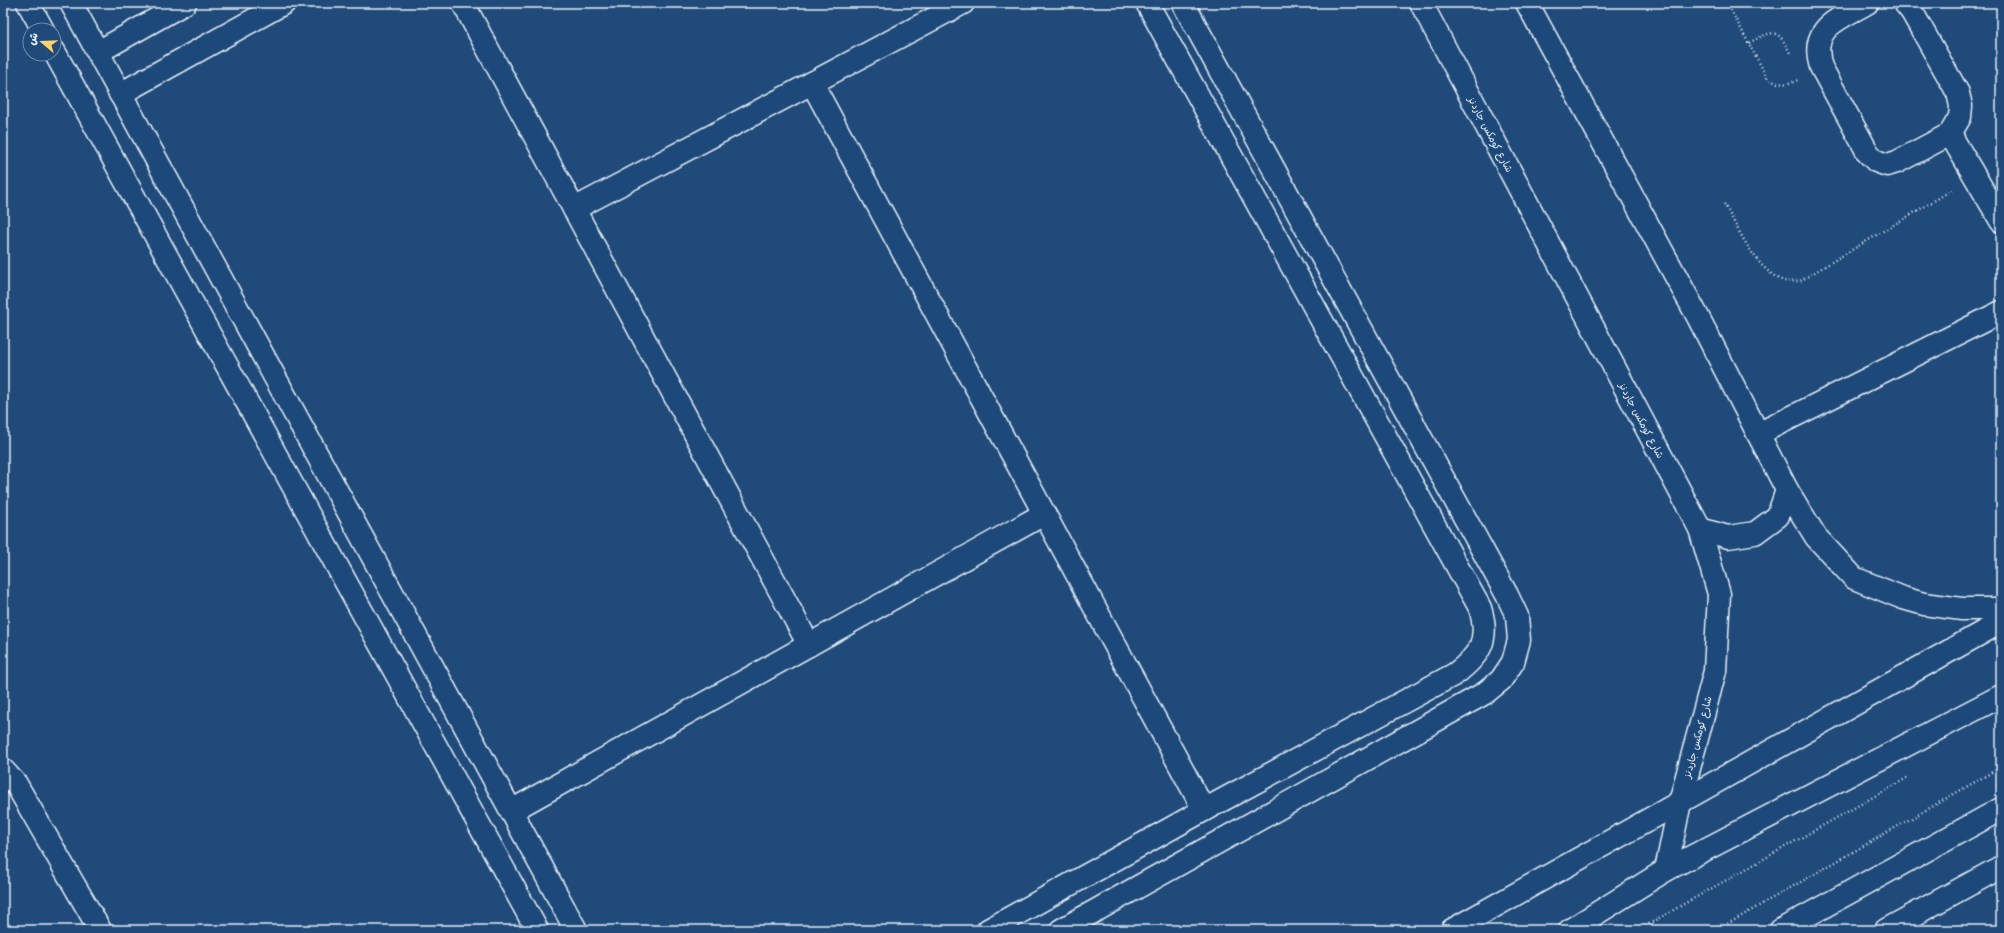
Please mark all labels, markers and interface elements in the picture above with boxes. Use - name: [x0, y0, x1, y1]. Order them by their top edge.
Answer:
- north arrow: [22, 22, 62, 62]
- text: ش: [23, 30, 41, 47]
- street label: شارع كومكس جاردنز: [1464, 93, 1517, 175]
- street label: شارع كومكس جاردنز: [1615, 379, 1668, 461]
- street label: شارع كومكس جاردنز: [1679, 694, 1716, 781]

